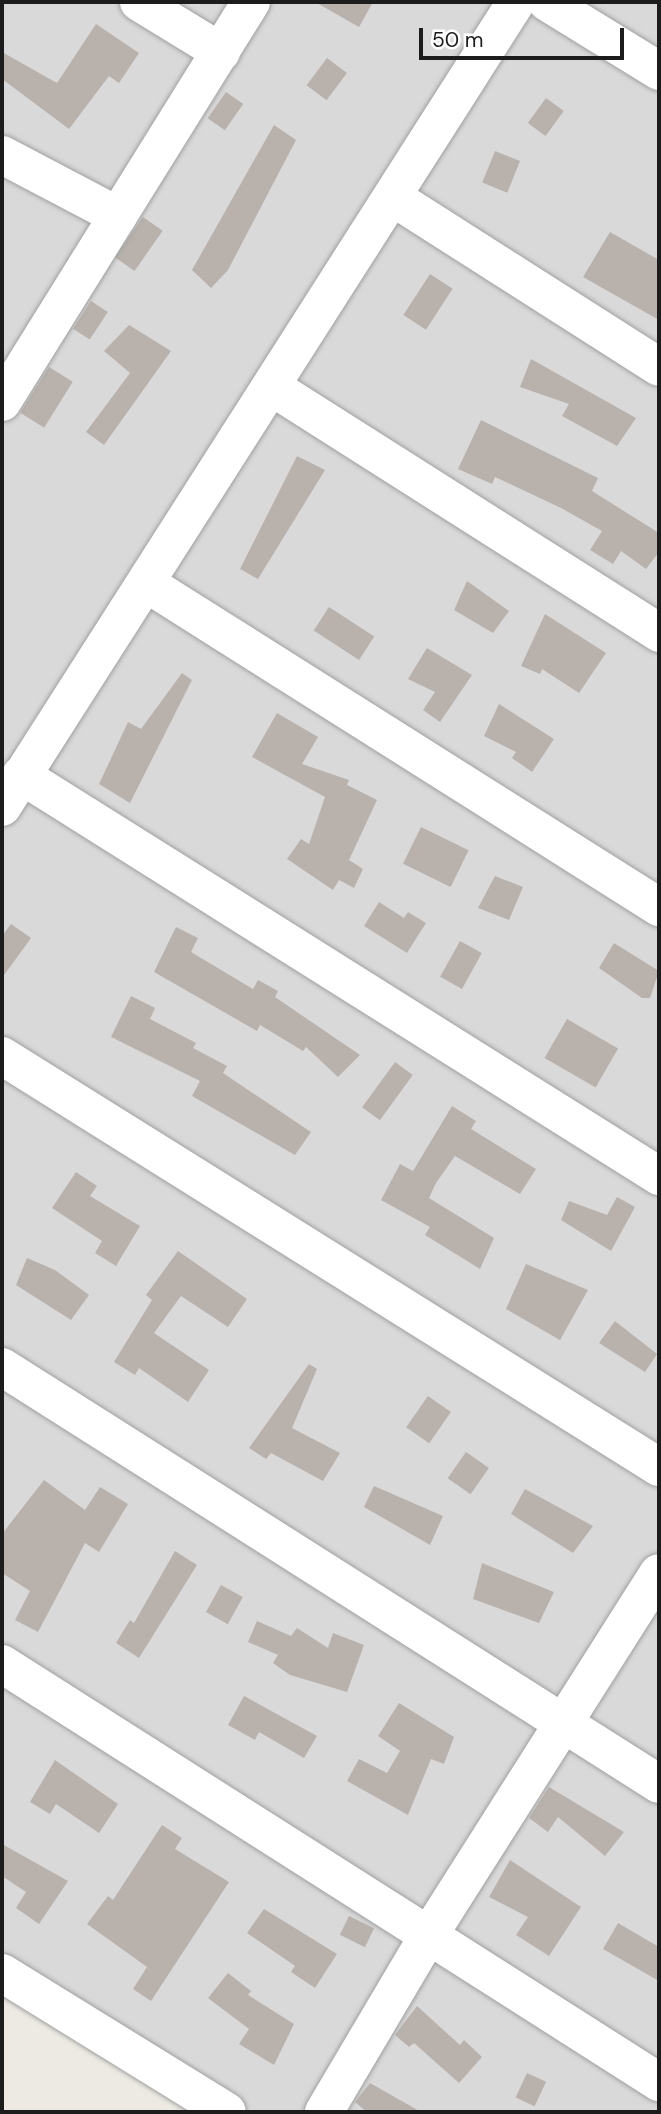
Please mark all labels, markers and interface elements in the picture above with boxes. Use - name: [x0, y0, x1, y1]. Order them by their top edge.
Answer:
- scale bar: [423, 14, 628, 58]
- text: 50 m: [432, 26, 483, 54]

